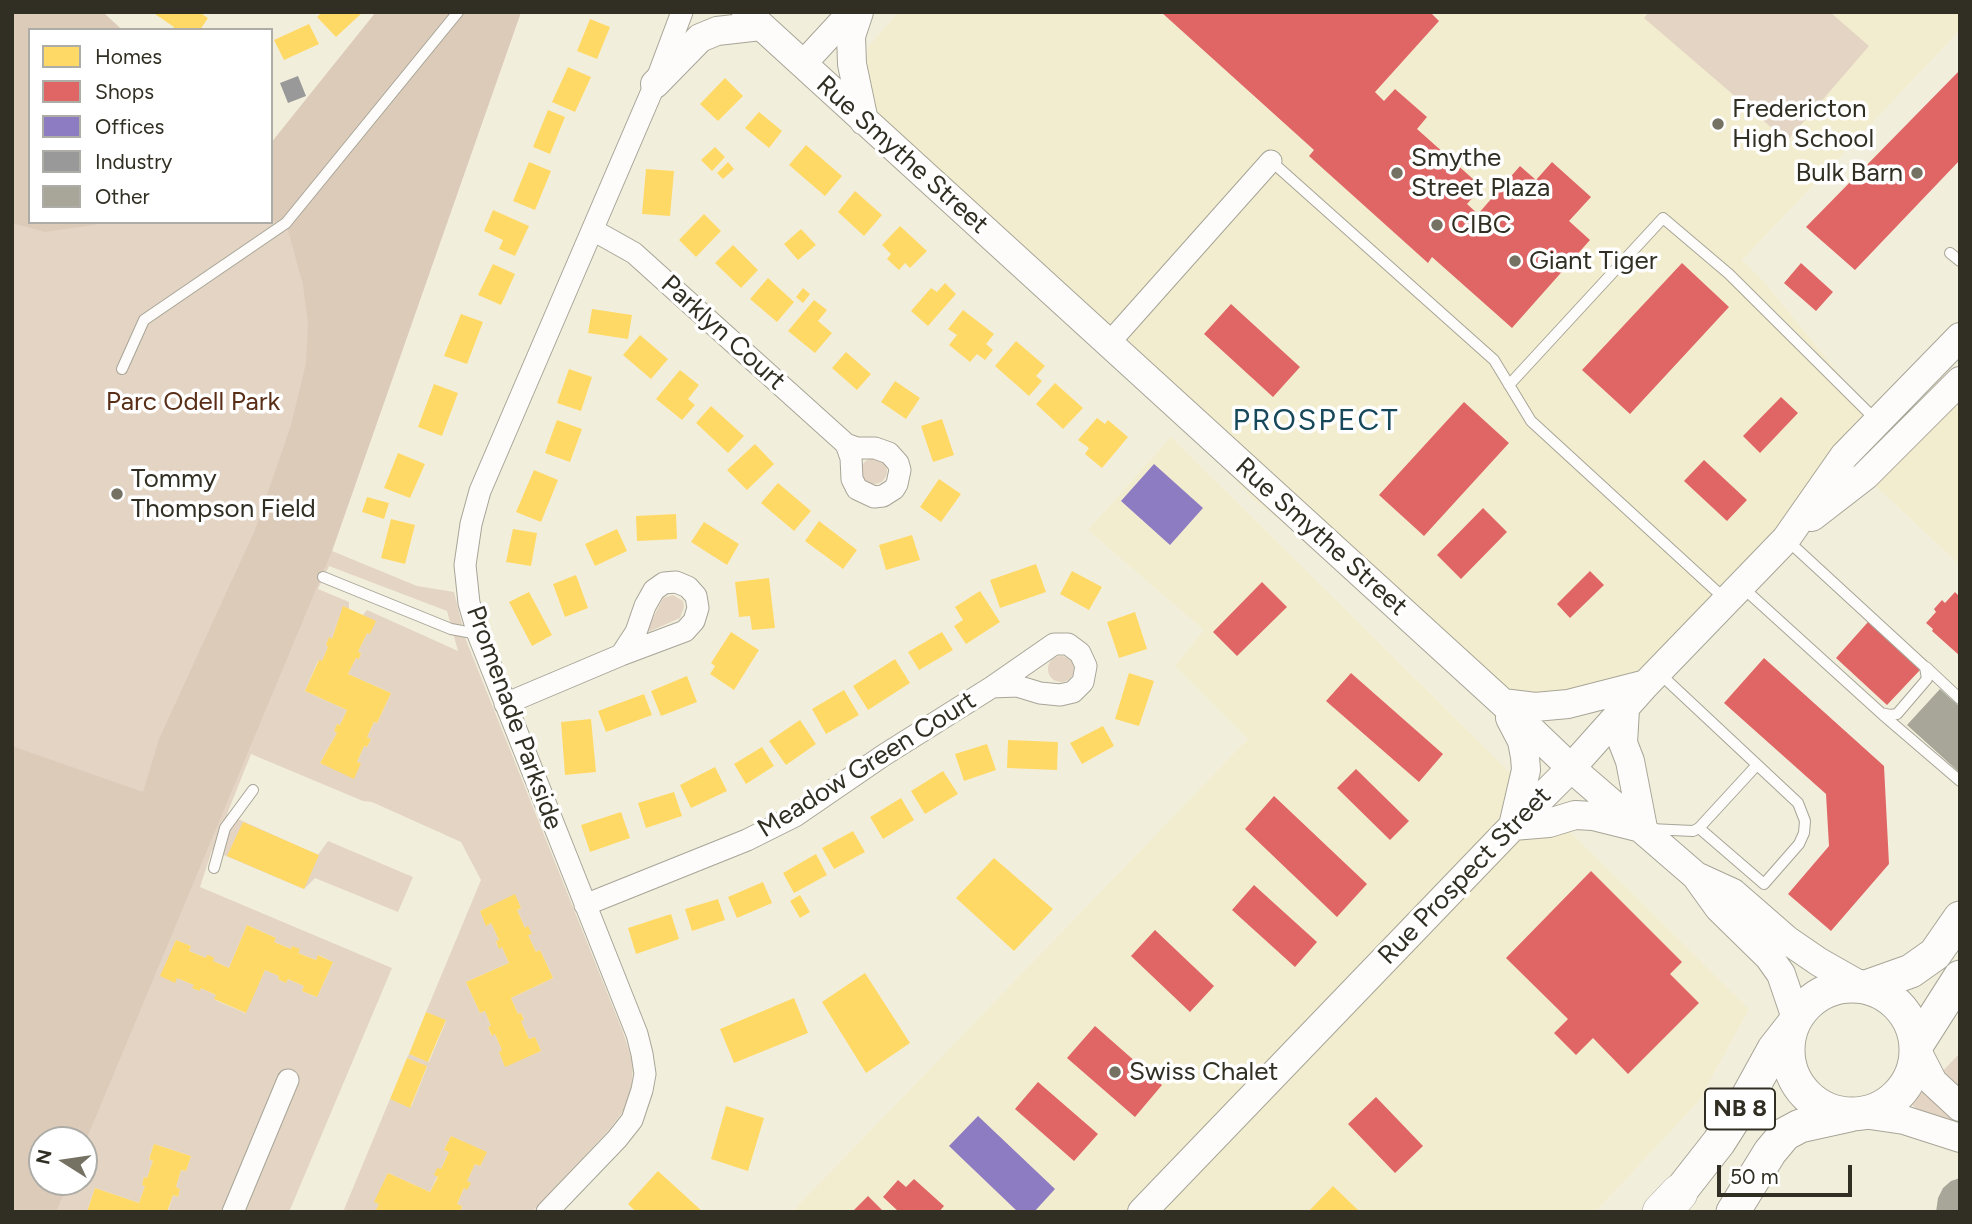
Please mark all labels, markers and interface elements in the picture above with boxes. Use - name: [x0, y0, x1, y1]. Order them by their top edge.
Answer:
- legend: [28, 28, 273, 224]
- text: Homes: [95, 44, 162, 69]
- street label: Rue Smythe Street: [810, 70, 994, 240]
- text: Shops: [95, 79, 154, 104]
- place label: Fredericton High School: [1732, 93, 1874, 154]
- text: Offices: [95, 114, 164, 139]
- marker: Fredericton High School: [1710, 116, 1726, 132]
- place label: Smythe Street Plaza: [1411, 142, 1550, 204]
- text: Industry: [95, 149, 172, 174]
- place label: Bulk Barn: [1795, 157, 1903, 189]
- marker: Smythe Street Plaza: [1389, 165, 1405, 181]
- marker: Bulk Barn: [1909, 165, 1925, 181]
- text: Other: [95, 184, 150, 209]
- place label: CIBC: [1451, 209, 1511, 241]
- marker: CIBC: [1429, 217, 1445, 233]
- place label: Giant Tiger: [1529, 245, 1657, 277]
- marker: Giant Tiger: [1507, 253, 1523, 269]
- street label: Parklyn Court: [654, 269, 792, 397]
- park label: Parc Odell Park: [106, 386, 280, 418]
- district label: PROSPECT: [1233, 403, 1399, 439]
- street label: Rue Smythe Street: [1229, 452, 1413, 622]
- place label: Tommy Thompson Field: [131, 463, 316, 524]
- marker: Tommy Thompson Field: [109, 486, 125, 502]
- street label: Promenade Parkside: [459, 602, 569, 834]
- street label: Meadow Green Court: [752, 685, 982, 845]
- street label: Rue Prospect Street: [1372, 781, 1558, 971]
- place label: Swiss Chalet: [1129, 1056, 1278, 1088]
- marker: Swiss Chalet: [1107, 1064, 1123, 1080]
- road number: NB 8: [1705, 1088, 1775, 1129]
- north arrow: [28, 1126, 98, 1196]
- text: N: [31, 1147, 57, 1167]
- scale bar: [1720, 1150, 1855, 1194]
- text: 50 m: [1730, 1164, 1779, 1189]

